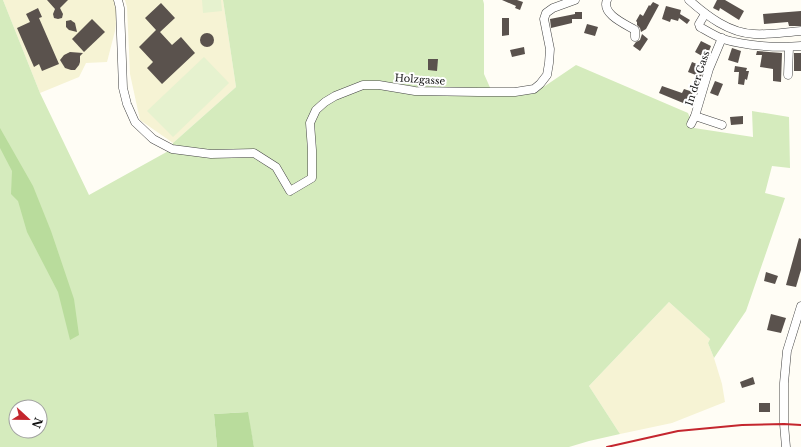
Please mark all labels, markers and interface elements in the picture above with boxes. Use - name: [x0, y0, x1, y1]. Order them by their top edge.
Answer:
- street label: In der Gass: [682, 49, 713, 107]
- street label: Holzgasse: [394, 71, 446, 88]
- north arrow: [8, 399, 48, 439]
- text: N: [29, 415, 46, 431]

